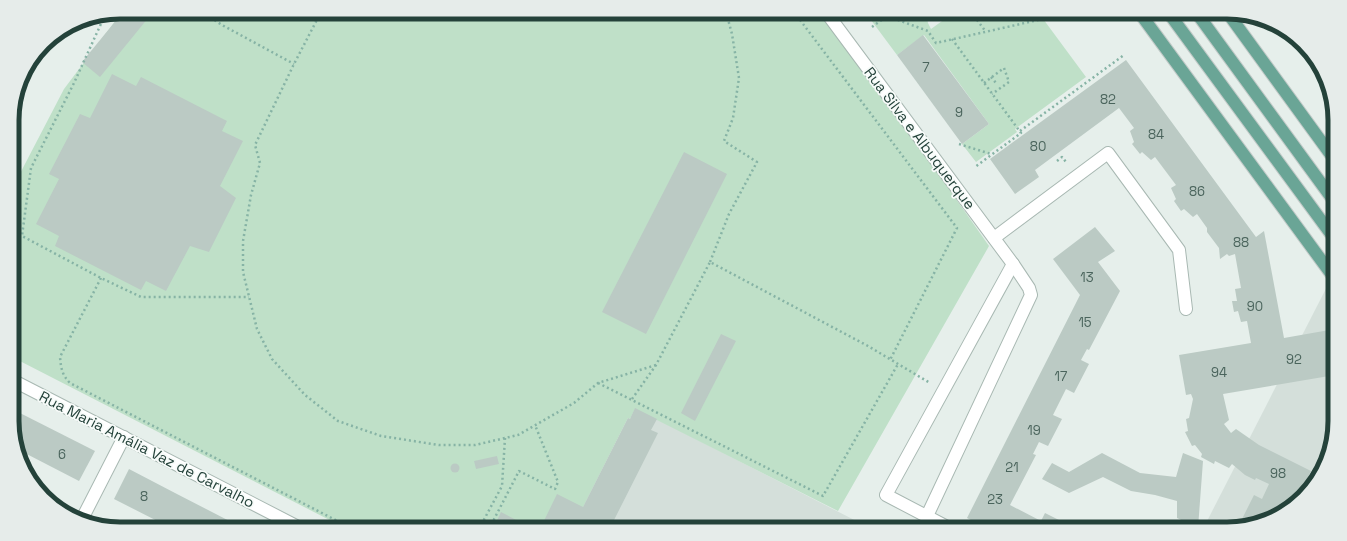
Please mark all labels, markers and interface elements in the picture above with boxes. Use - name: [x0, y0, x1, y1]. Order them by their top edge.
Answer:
- house number: 7: [922, 59, 930, 76]
- street label: Rua Silva e Albuquerque: [860, 63, 980, 213]
- house number: 82: [1100, 91, 1116, 108]
- house number: 9: [955, 104, 963, 121]
- house number: 84: [1148, 126, 1164, 143]
- house number: 80: [1030, 138, 1046, 155]
- house number: 86: [1189, 183, 1205, 200]
- house number: 88: [1233, 234, 1249, 251]
- house number: 13: [1080, 269, 1094, 286]
- house number: 90: [1247, 298, 1263, 315]
- house number: 15: [1078, 314, 1092, 331]
- house number: 92: [1286, 351, 1302, 368]
- house number: 94: [1211, 364, 1227, 381]
- house number: 17: [1055, 368, 1067, 385]
- street label: Rua Maria Amália Vaz de Carvalho: [36, 386, 258, 512]
- house number: 19: [1027, 422, 1041, 439]
- house number: 6: [58, 446, 66, 463]
- house number: 21: [1005, 459, 1019, 476]
- house number: 98: [1270, 465, 1286, 482]
- house number: 8: [140, 488, 148, 505]
- house number: 23: [987, 491, 1003, 508]

